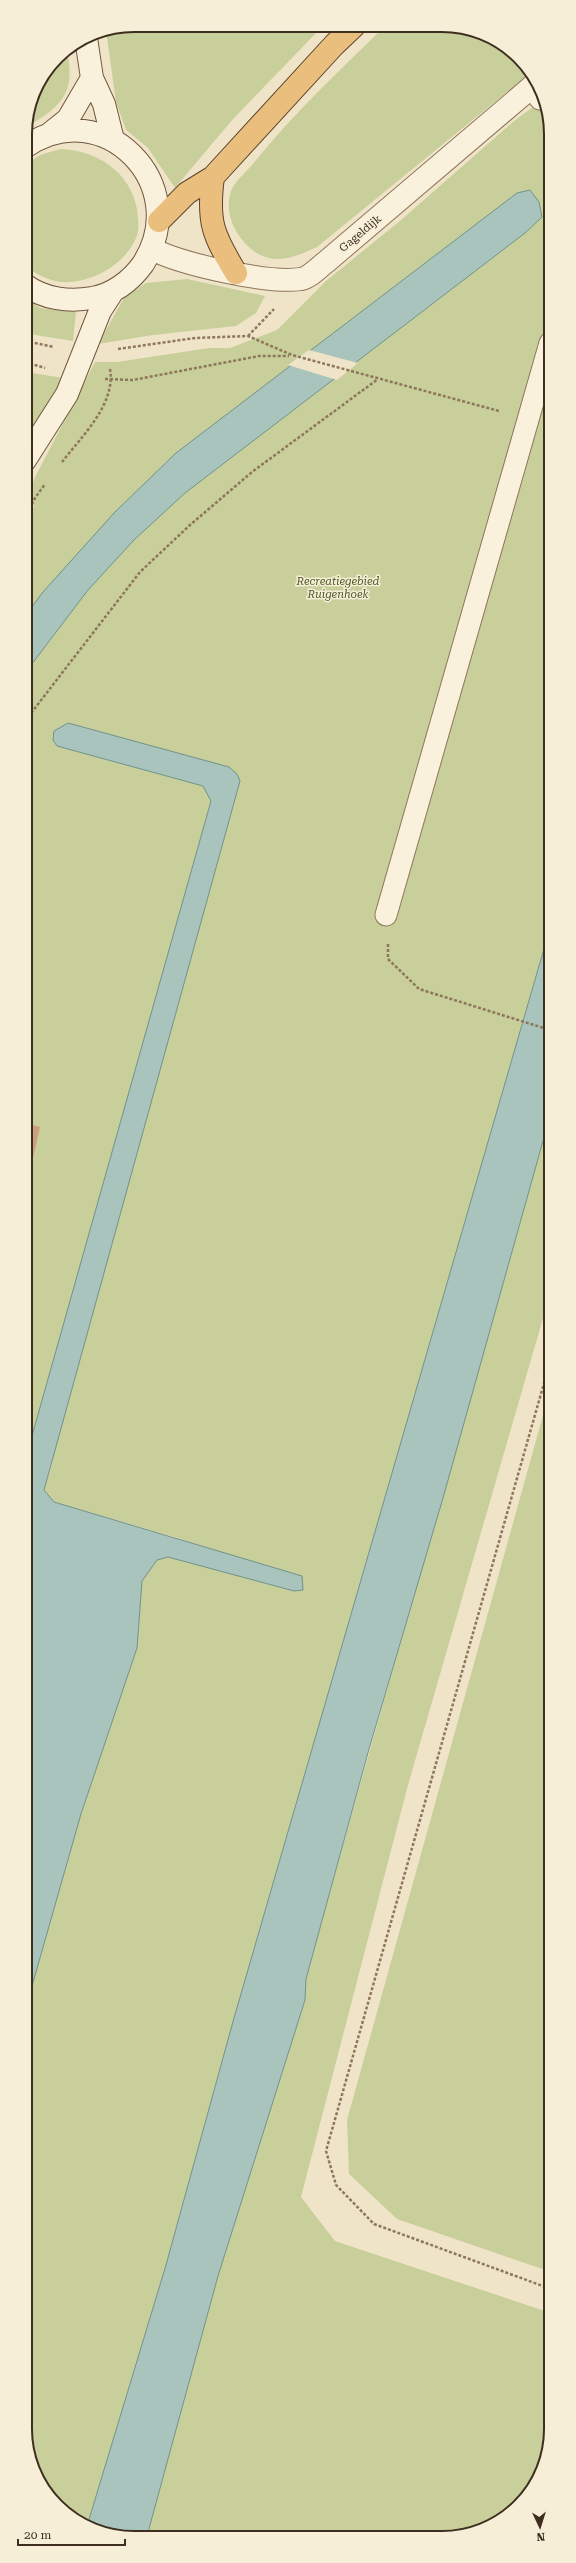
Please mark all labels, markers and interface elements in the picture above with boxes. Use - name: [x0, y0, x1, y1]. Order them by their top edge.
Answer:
- street label: Gageldijk: [337, 212, 384, 255]
- park label: Recreatiegebied Ruigenhoek: [296, 575, 380, 601]
- north arrow: [520, 2507, 560, 2547]
- scale bar: [18, 2521, 125, 2547]
- text: 20 m: [24, 2528, 51, 2542]
- text: N: [535, 2530, 545, 2543]

